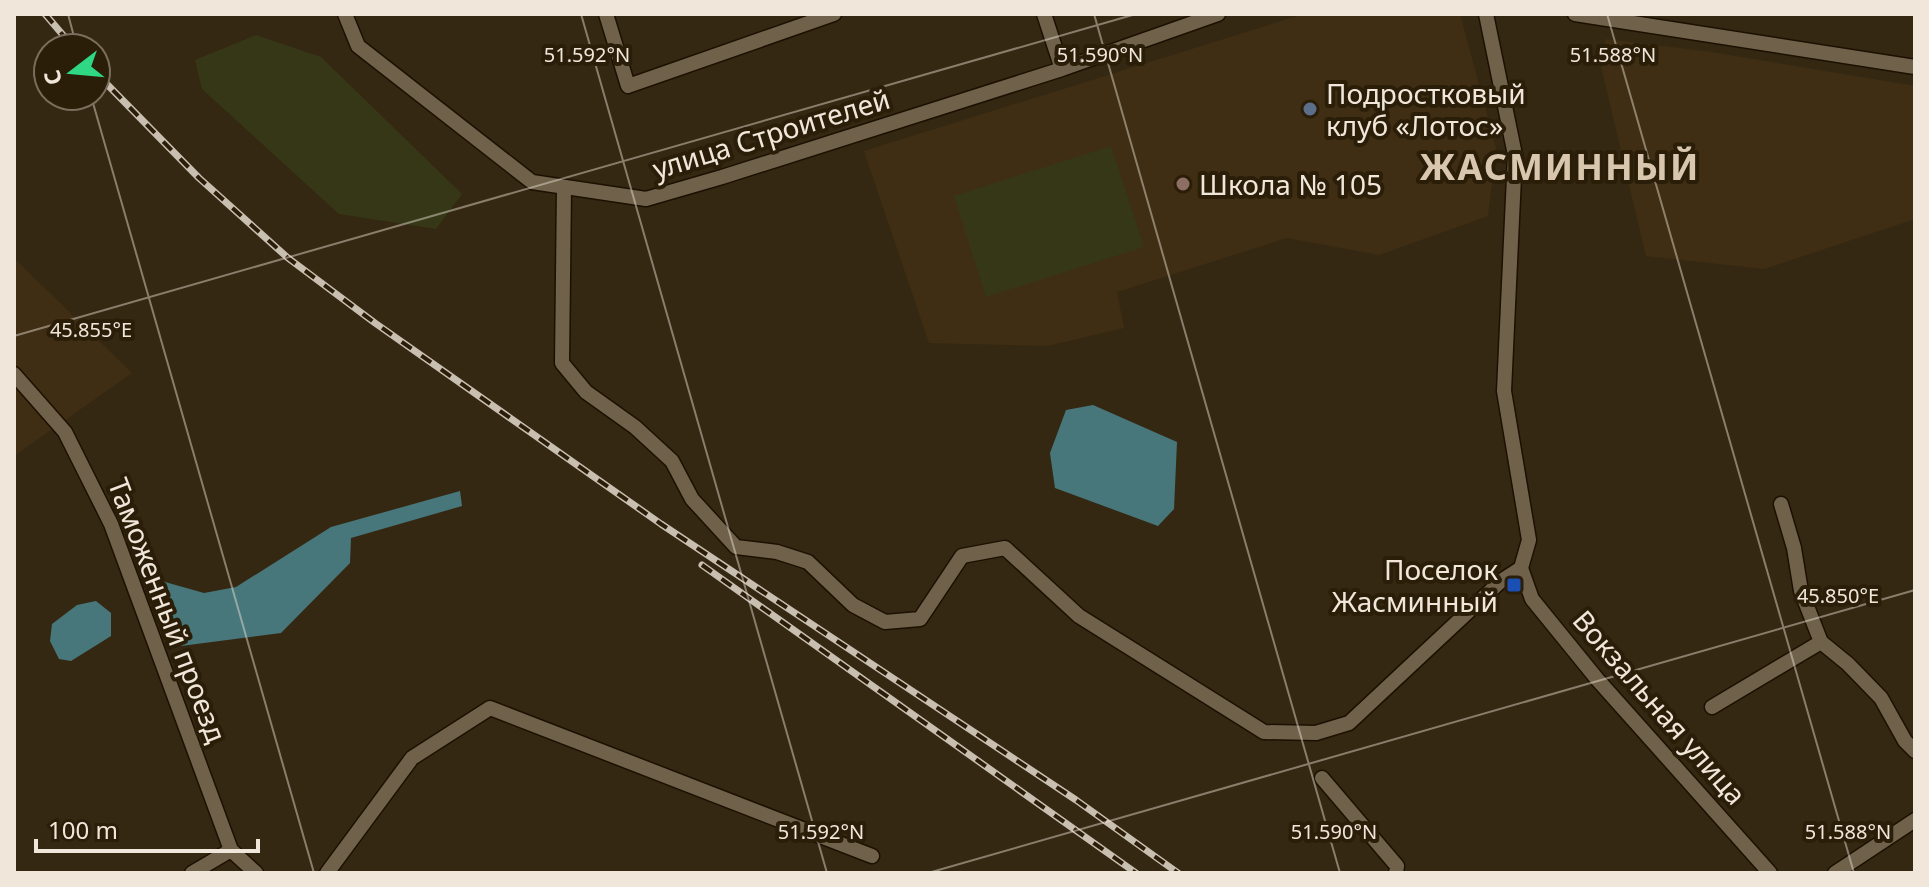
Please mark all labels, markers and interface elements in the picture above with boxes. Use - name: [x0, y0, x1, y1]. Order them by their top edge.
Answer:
- north arrow: [32, 32, 112, 112]
- text: 51.592°N: [544, 41, 630, 68]
- text: 51.590°N: [1057, 41, 1143, 68]
- text: 51.588°N: [1570, 41, 1656, 68]
- text: С: [35, 67, 68, 89]
- place label: Подростковый клуб «Лотос»: [1326, 74, 1526, 144]
- street label: улица Строителей: [648, 79, 894, 187]
- marker: Подростковый клуб «Лотос»: [1301, 100, 1319, 118]
- district label: ЖАСМИННЫЙ: [1420, 142, 1700, 191]
- place label: Школа № 105: [1199, 165, 1382, 203]
- marker: Школа № 105: [1174, 175, 1192, 193]
- text: 45.855°E: [50, 316, 132, 343]
- street label: Таможенный проезд: [100, 472, 236, 748]
- place label: Поселок Жасминный: [1332, 550, 1498, 620]
- marker: Поселок Жасминный: [1505, 576, 1523, 594]
- text: 45.850°E: [1797, 582, 1879, 609]
- street label: Вокзальная улица: [1565, 602, 1755, 812]
- scale bar: [36, 803, 258, 853]
- text: 100 m: [48, 813, 118, 846]
- text: 51.592°N: [778, 818, 864, 845]
- text: 51.590°N: [1291, 818, 1377, 845]
- text: 51.588°N: [1805, 818, 1891, 845]

